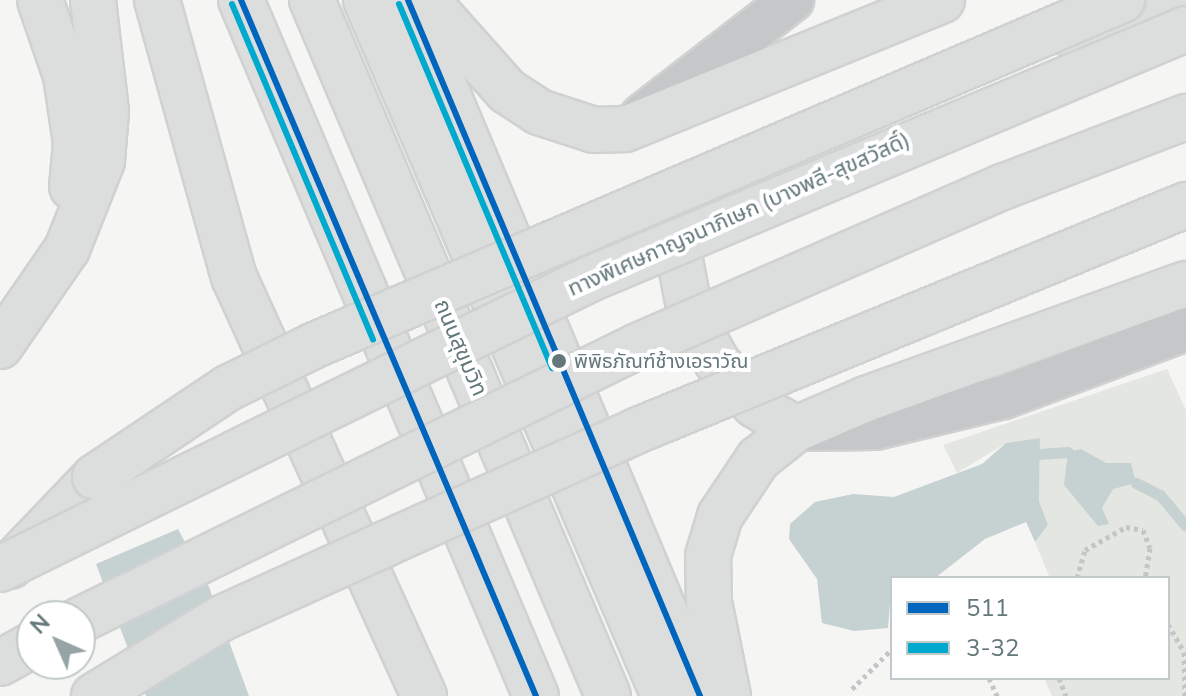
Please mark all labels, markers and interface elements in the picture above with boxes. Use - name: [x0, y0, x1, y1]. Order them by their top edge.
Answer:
- street label: ทางพิเศษกาญจนาภิเษก (บางพลี-สุขสวัสดิ์): [564, 127, 914, 303]
- street label: ถนนสุขุมวิท: [428, 296, 492, 400]
- place label: พิพิธภัณฑ์ช้างเอราวัณ: [574, 349, 748, 373]
- marker: พิพิธภัณฑ์ช้างเอราวัณ: [551, 353, 567, 369]
- legend: [890, 576, 1170, 680]
- text: 511: [966, 592, 1009, 624]
- north arrow: [16, 600, 96, 680]
- text: N: [24, 608, 57, 641]
- text: 3-32: [966, 632, 1019, 664]

